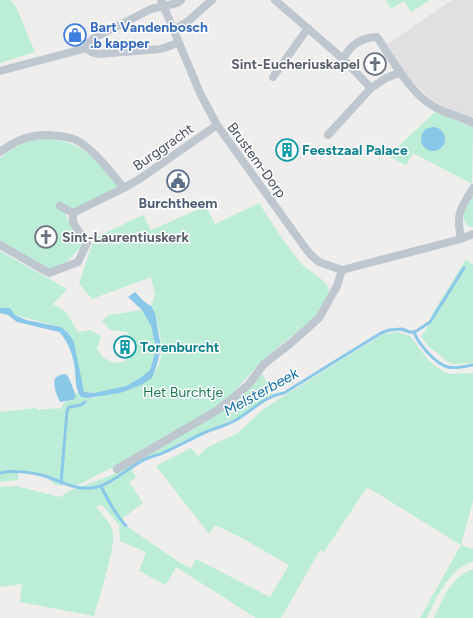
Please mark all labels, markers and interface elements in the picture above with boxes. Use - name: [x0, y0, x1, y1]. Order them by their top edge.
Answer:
- place label: Bart Vandenbosch .b kapper: [90, 19, 208, 52]
- shop icon: Bart Vandenbosch .b kapper: [62, 22, 88, 48]
- church icon: Sint-Eucheriuskapel: [362, 51, 388, 77]
- place label: Sint-Eucheriuskapel: [231, 56, 360, 73]
- street label: Brustem-Dorp: [224, 119, 290, 201]
- street label: Burggracht: [130, 120, 197, 174]
- building icon: Feestzaal Palace: [274, 137, 300, 163]
- place label: Feestzaal Palace: [302, 142, 408, 159]
- public building icon: Burchtheem: [165, 168, 191, 194]
- place label: Burchtheem: [139, 195, 217, 212]
- church icon: Sint-Laurentiuskerk: [33, 224, 59, 250]
- place label: Sint-Laurentiuskerk: [62, 229, 189, 246]
- building icon: Torenburcht: [112, 334, 138, 360]
- place label: Torenburcht: [140, 339, 220, 356]
- water label: Melsterbeek: [220, 364, 302, 420]
- park label: Het Burchtje: [143, 384, 223, 401]

